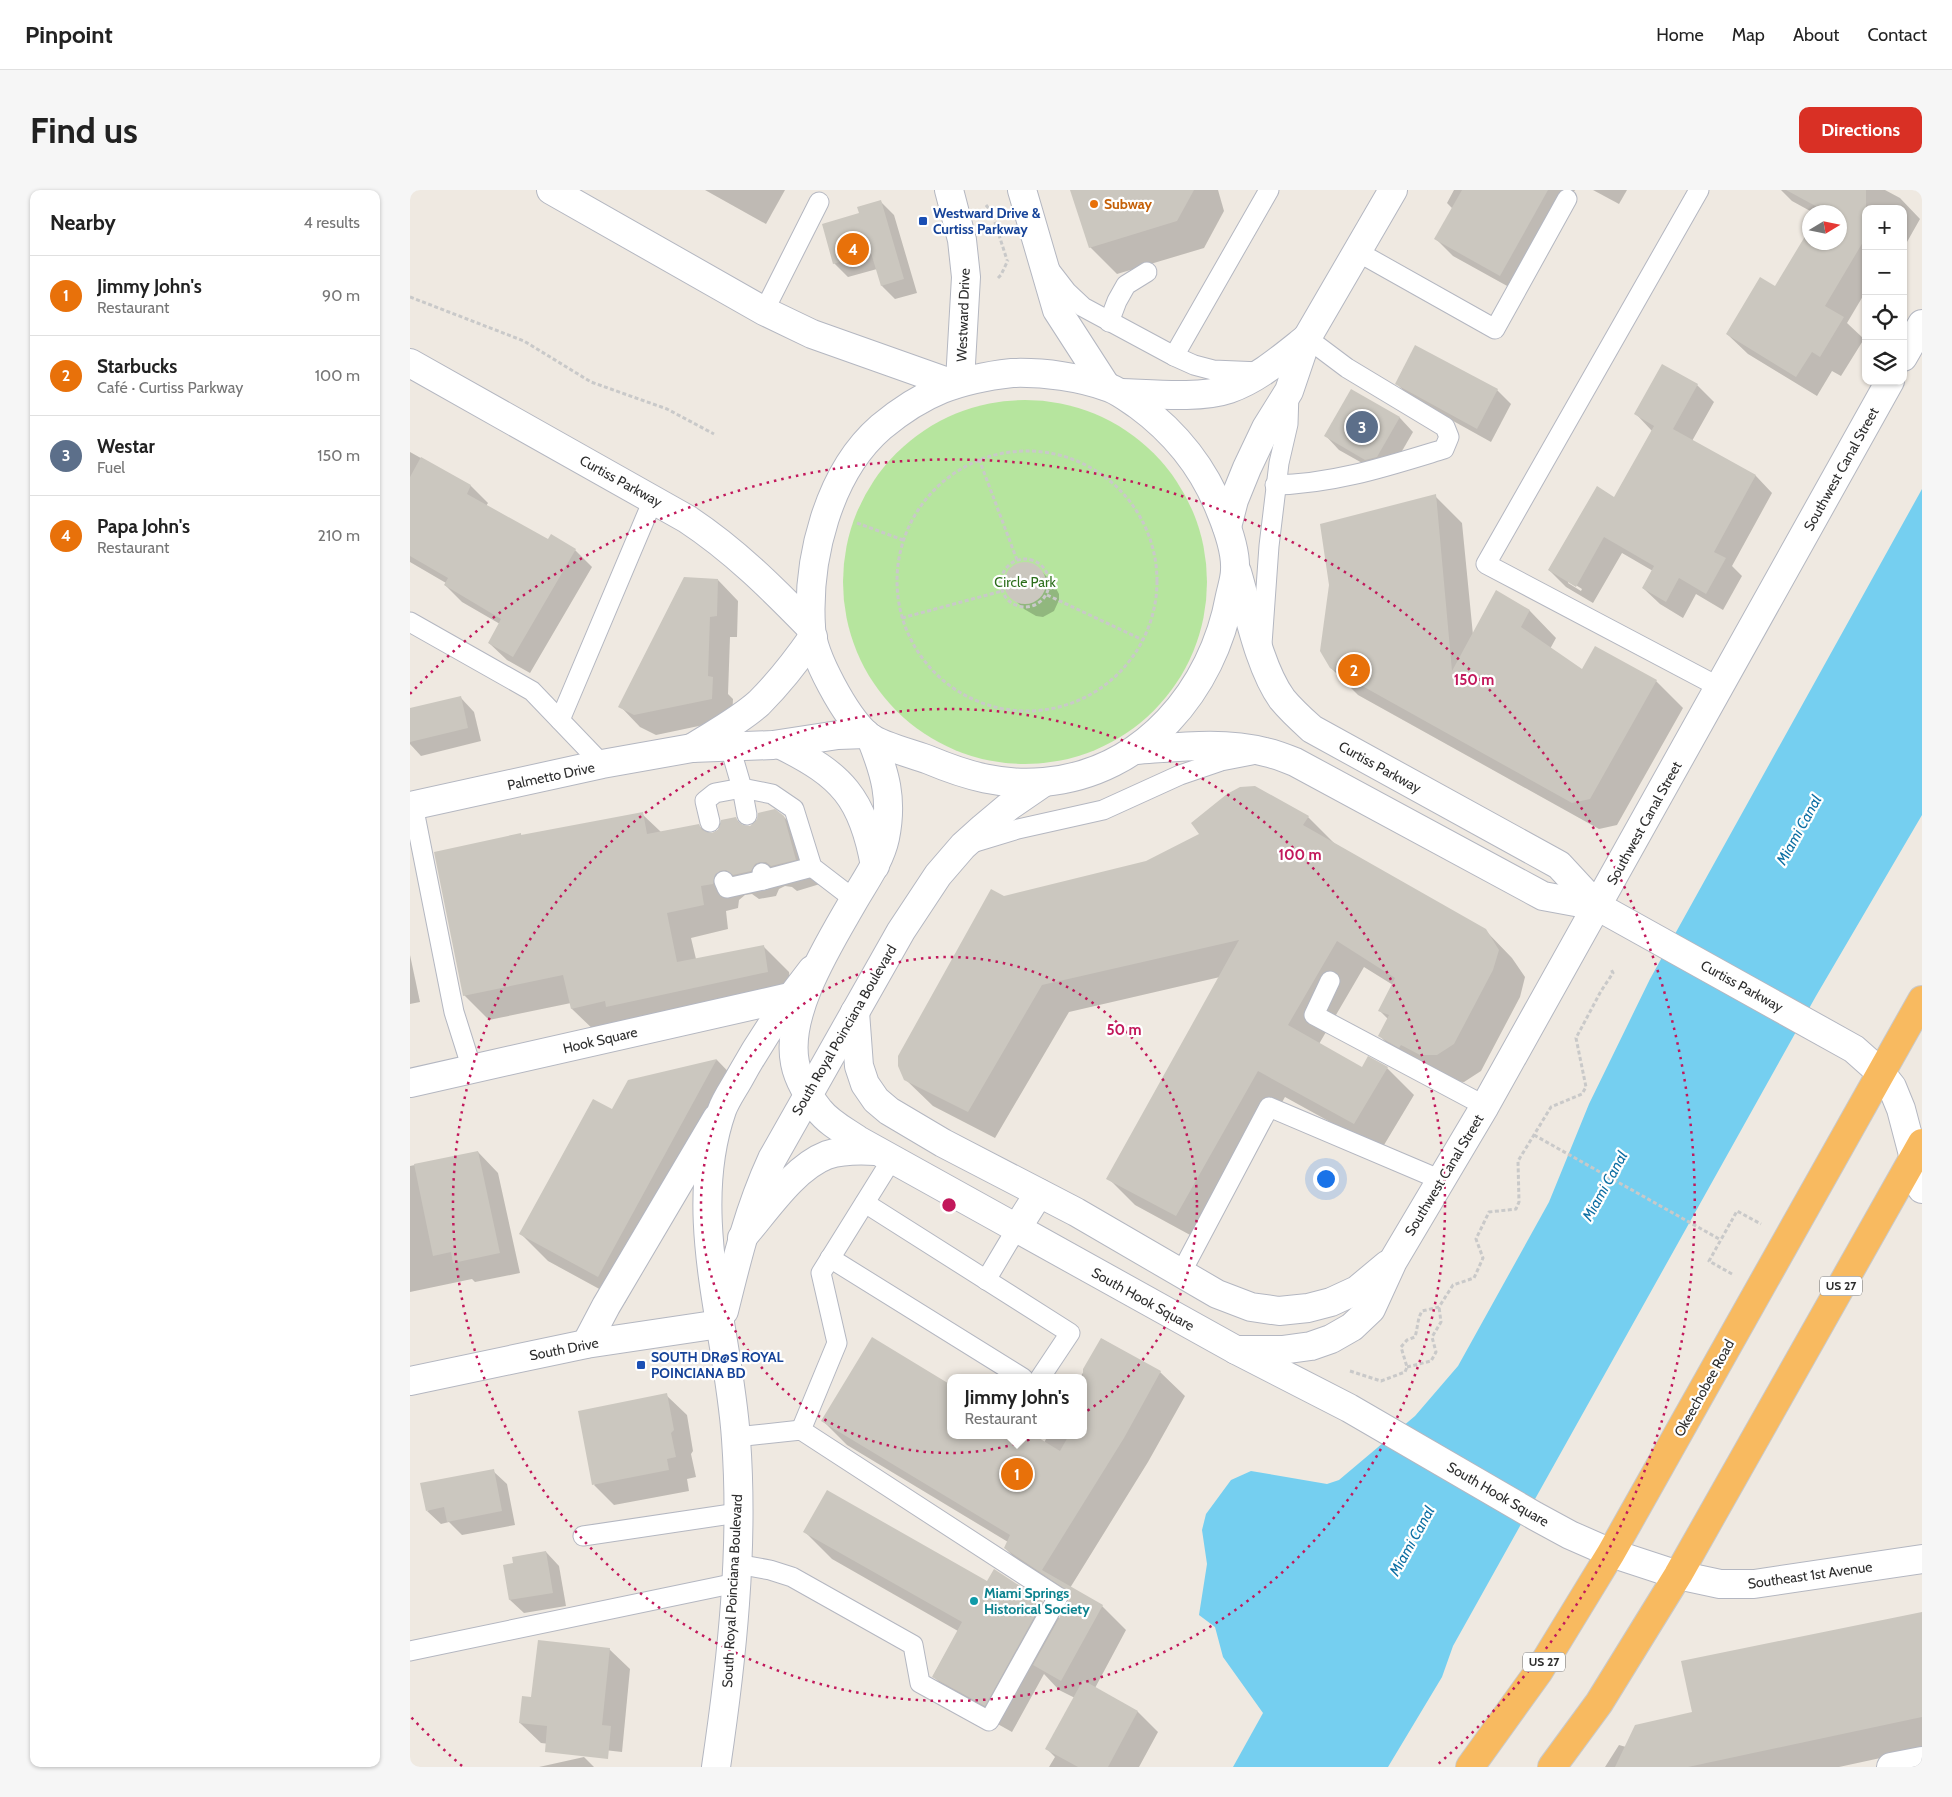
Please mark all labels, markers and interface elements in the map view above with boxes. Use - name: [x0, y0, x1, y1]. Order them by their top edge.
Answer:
- text: Pinpoint: [25, 20, 113, 49]
- text: Home: [1656, 24, 1704, 46]
- text: Map: [1732, 24, 1765, 46]
- text: About: [1793, 24, 1839, 46]
- text: Contact: [1867, 24, 1927, 46]
- button: Directions: [1799, 107, 1922, 153]
- text: Find us: [30, 109, 138, 152]
- place label: Subway: [1104, 195, 1152, 213]
- marker: Subway: [1088, 198, 1100, 210]
- place label: Westward Drive & Curtiss Parkway: [933, 204, 1041, 238]
- north arrow: [1802, 205, 1847, 250]
- map controls: [1862, 205, 1907, 385]
- button: +: [1862, 205, 1907, 250]
- text: Nearby: [50, 210, 116, 235]
- text: 4 results: [303, 213, 360, 232]
- marker: Westward Drive & Curtiss Parkway: [917, 215, 929, 227]
- pin: 4: [837, 230, 869, 268]
- button: −: [1862, 250, 1907, 295]
- street label: Westward Drive: [952, 268, 974, 362]
- text: Jimmy John's: [97, 275, 202, 298]
- text: 1: [63, 286, 69, 305]
- text: 90 m: [322, 286, 360, 305]
- button: locate: [1862, 295, 1907, 340]
- text: Restaurant: [97, 298, 169, 317]
- button: layers: [1862, 340, 1907, 385]
- text: Starbucks: [97, 355, 177, 378]
- text: 2: [62, 366, 70, 385]
- text: 100 m: [315, 366, 360, 385]
- text: Café · Curtiss Parkway: [97, 378, 243, 397]
- street label: Southwest Canal Street: [1800, 404, 1883, 534]
- pin: 3: [1346, 408, 1378, 446]
- text: Westar: [97, 435, 155, 458]
- text: 3: [62, 446, 70, 465]
- text: 150 m: [317, 446, 360, 465]
- street label: Curtiss Parkway: [577, 451, 665, 511]
- text: Fuel: [97, 458, 125, 477]
- text: Papa John's: [97, 515, 190, 538]
- text: 4: [61, 526, 71, 545]
- text: 210 m: [318, 526, 360, 545]
- text: Restaurant: [97, 538, 169, 557]
- park label: Circle Park: [994, 573, 1056, 591]
- pin: 2: [1338, 651, 1370, 689]
- text: 150 m: [1454, 671, 1494, 689]
- street label: Curtiss Parkway: [1336, 737, 1424, 797]
- street label: Palmetto Drive: [506, 758, 596, 794]
- street label: Southwest Canal Street: [1603, 758, 1686, 888]
- water label: Miami Canal: [1772, 792, 1826, 869]
- text: 100 m: [1278, 846, 1322, 864]
- street label: South Royal Poinciana Boulevard: [788, 942, 900, 1118]
- street label: Curtiss Parkway: [1698, 956, 1786, 1016]
- text: 50 m: [1106, 1021, 1142, 1039]
- street label: Hook Square: [561, 1023, 639, 1057]
- street label: Southwest Canal Street: [1401, 1111, 1488, 1239]
- water label: Miami Canal: [1578, 1148, 1632, 1225]
- your location: [1313, 1166, 1339, 1192]
- centre of rings: [940, 1196, 958, 1214]
- street label: South Hook Square: [1089, 1263, 1197, 1335]
- road number: US 27: [1820, 1276, 1862, 1296]
- street label: South Drive: [528, 1333, 600, 1365]
- street label: Okeechobee Road: [1670, 1336, 1738, 1440]
- place label: SOUTH DR@S ROYAL POINCIANA BD: [651, 1348, 784, 1382]
- marker: SOUTH DR@S ROYAL POINCIANA BD: [635, 1359, 647, 1371]
- popup: [947, 1374, 1087, 1439]
- text: Jimmy John's: [965, 1386, 1069, 1409]
- text: Restaurant: [965, 1409, 1037, 1428]
- pin: 1: [1001, 1455, 1033, 1493]
- street label: South Hook Square: [1444, 1458, 1552, 1530]
- street label: South Royal Poinciana Boulevard: [718, 1494, 746, 1688]
- water label: Miami Canal: [1385, 1503, 1439, 1580]
- street label: Southeast 1st Avenue: [1747, 1557, 1873, 1593]
- place label: Miami Springs Historical Society: [984, 1584, 1090, 1618]
- marker: Miami Springs Historical Society: [968, 1595, 980, 1607]
- road number: US 27: [1523, 1652, 1565, 1671]

